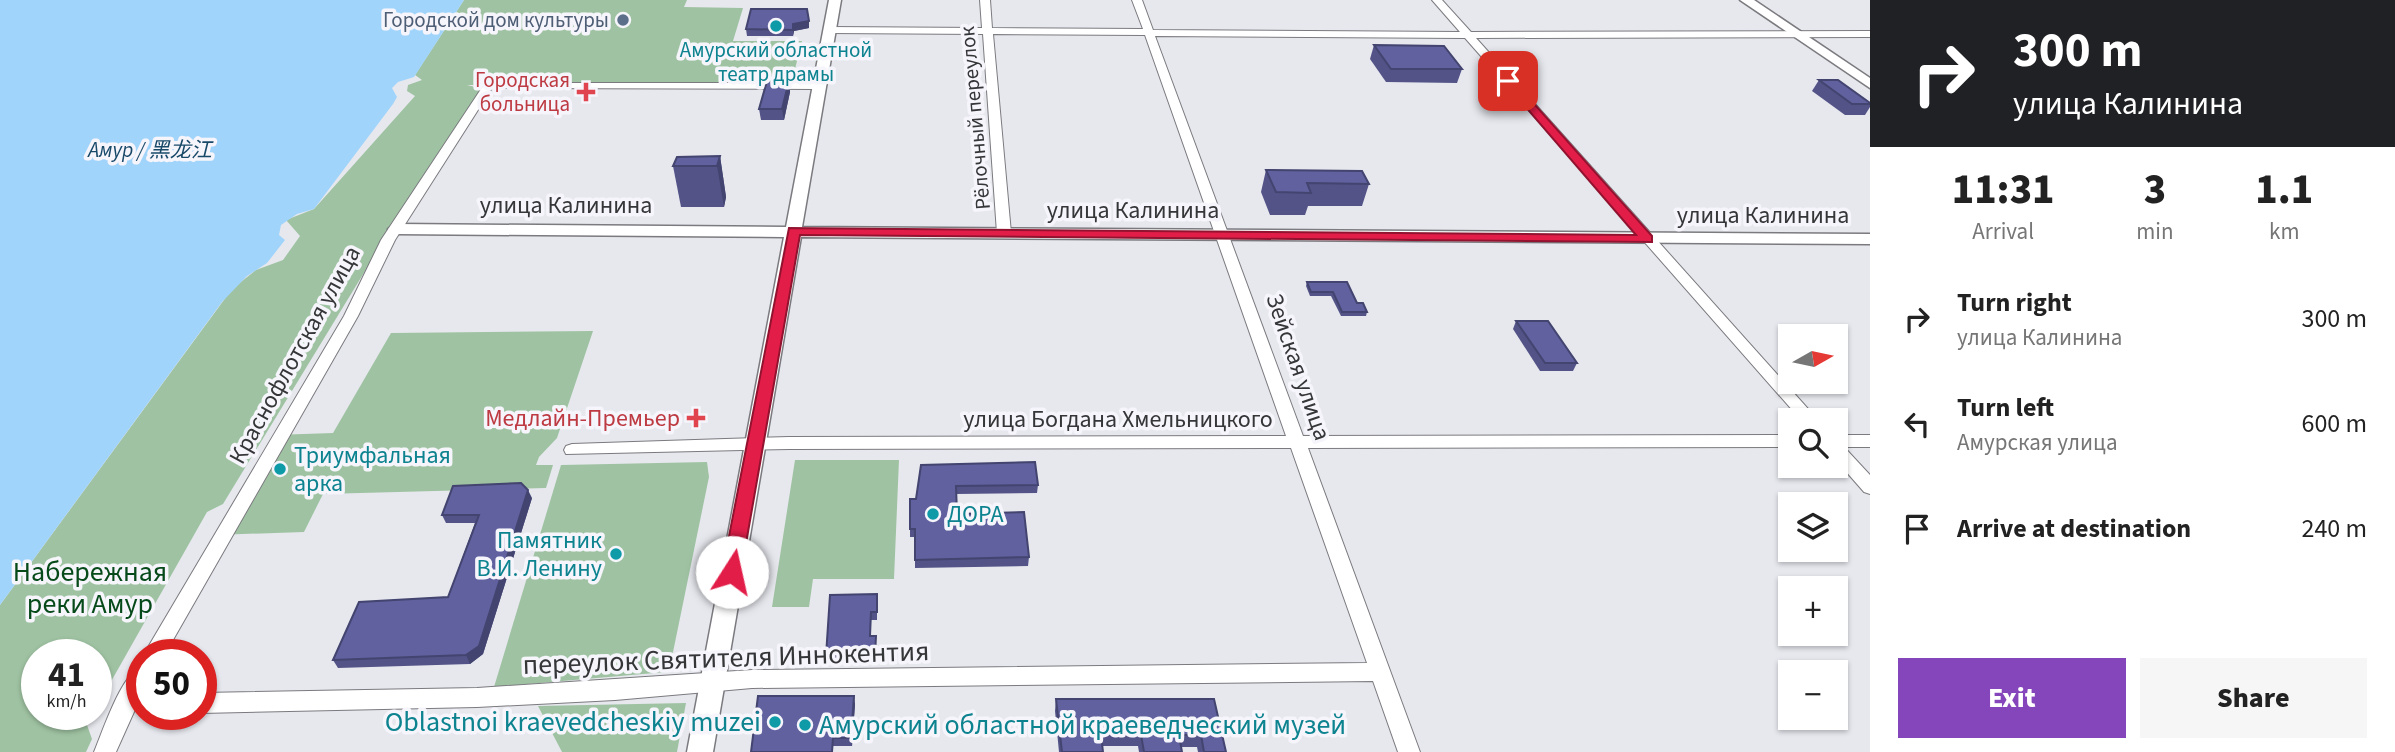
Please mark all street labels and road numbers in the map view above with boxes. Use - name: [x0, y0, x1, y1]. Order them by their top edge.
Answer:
- street label: Рёлочный переулок: [952, 24, 998, 211]
- street label: улица Калинина: [480, 188, 652, 223]
- street label: улица Калинина: [1047, 193, 1219, 228]
- street label: улица Калинина: [1677, 198, 1849, 233]
- street label: Краснофлотская улица: [220, 239, 370, 471]
- street label: Зейская улица: [1256, 289, 1340, 445]
- street label: улица Богдана Хмельницкого: [963, 402, 1273, 437]
- street label: переулок Святителя Иннокентия: [522, 631, 930, 685]

